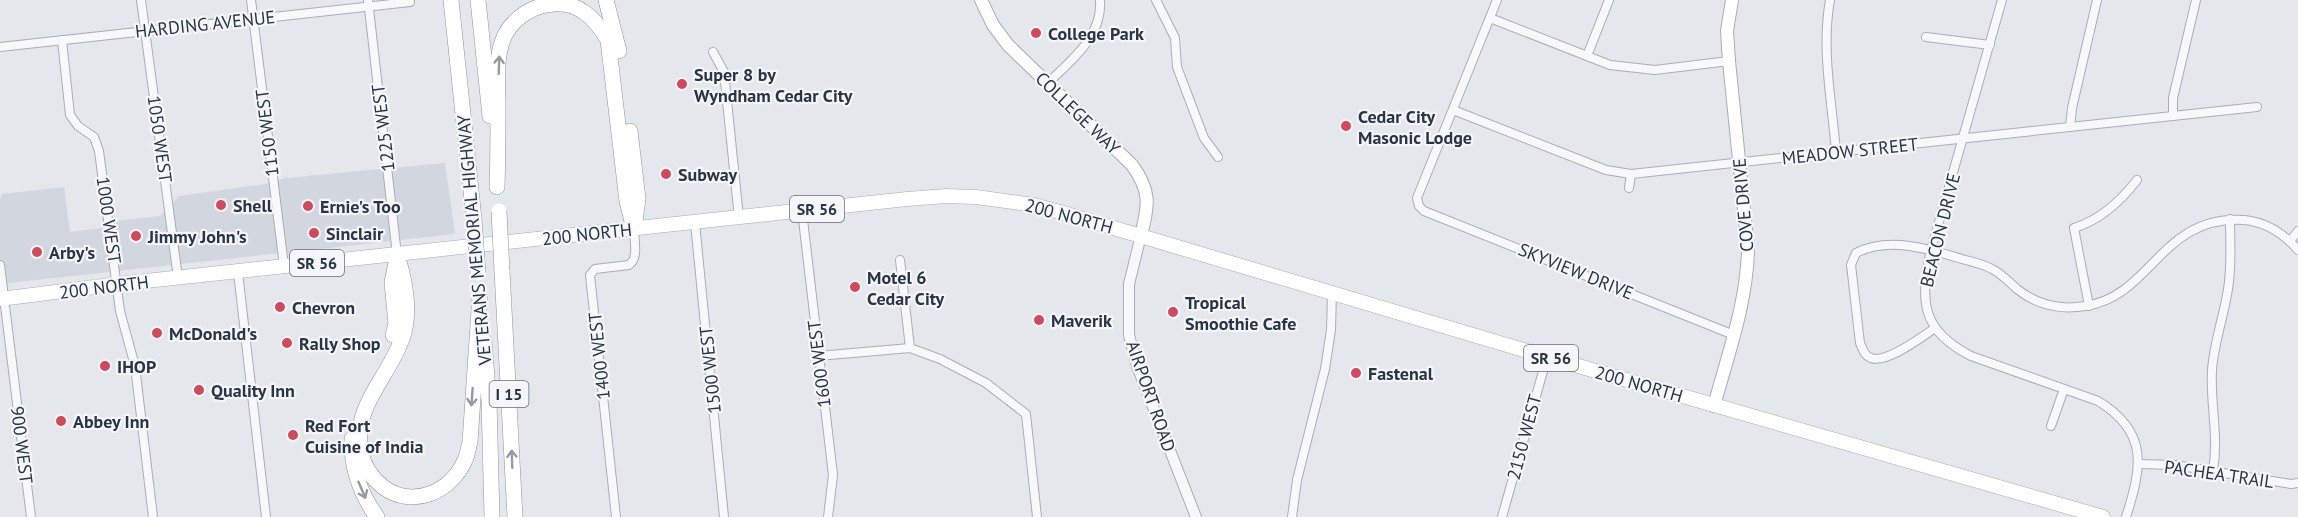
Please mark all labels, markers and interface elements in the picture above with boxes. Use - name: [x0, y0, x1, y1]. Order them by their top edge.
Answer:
- street label: HARDING AVENUE: [134, 5, 276, 43]
- place label: College Park: [1048, 22, 1144, 45]
- marker: College Park: [1029, 26, 1043, 40]
- one-way arrow: [493, 56, 504, 76]
- place label: Super 8 by Wyndham Cedar City: [694, 63, 853, 107]
- street label: COLLEGE WAY: [1031, 67, 1125, 159]
- marker: Super 8 by Wyndham Cedar City: [675, 77, 689, 91]
- street label: 1225 WEST: [366, 83, 400, 173]
- street label: 1150 WEST: [250, 88, 284, 178]
- street label: 1050 WEST: [143, 94, 177, 184]
- place label: Cedar City Masonic Lodge: [1358, 105, 1472, 149]
- street label: VETERANS MEMORIAL HIGHWAY: [452, 114, 496, 367]
- marker: Cedar City Masonic Lodge: [1339, 119, 1353, 133]
- street label: MEADOW STREET: [1781, 132, 1919, 170]
- street label: COVE DRIVE: [1727, 157, 1759, 253]
- place label: Subway: [678, 163, 738, 186]
- marker: Subway: [659, 167, 673, 181]
- street label: BEACON DRIVE: [1915, 171, 1965, 289]
- street label: 1000 WEST: [92, 175, 126, 265]
- street label: 200 NORTH: [1022, 193, 1116, 239]
- place label: Shell: [233, 194, 273, 217]
- place label: Ernie's Too: [320, 195, 401, 218]
- road number: SR 56: [790, 196, 844, 222]
- marker: Shell: [214, 198, 228, 212]
- marker: Ernie's Too: [301, 199, 315, 213]
- street label: 200 NORTH: [541, 218, 633, 250]
- place label: Sinclair: [326, 222, 384, 245]
- place label: Jimmy John's: [147, 225, 247, 248]
- marker: Sinclair: [307, 226, 321, 240]
- marker: Jimmy John's: [129, 229, 143, 243]
- street label: SKYVIEW DRIVE: [1515, 237, 1637, 305]
- place label: Arby's: [49, 241, 96, 264]
- marker: Arby's: [30, 245, 44, 259]
- road number: SR 56: [290, 250, 344, 276]
- place label: Motel 6 Cedar City: [867, 266, 945, 310]
- street label: 200 NORTH: [58, 270, 150, 304]
- marker: Motel 6 Cedar City: [848, 280, 862, 294]
- place label: Tropical Smoothie Cafe: [1185, 291, 1296, 335]
- place label: Chevron: [292, 296, 355, 319]
- marker: Chevron: [273, 300, 287, 314]
- marker: Tropical Smoothie Cafe: [1166, 305, 1180, 319]
- place label: Maverik: [1051, 309, 1112, 332]
- street label: 1400 WEST: [583, 311, 615, 401]
- marker: Maverik: [1032, 313, 1046, 327]
- street label: 1600 WEST: [802, 319, 836, 409]
- place label: McDonald's: [169, 322, 257, 345]
- street label: 1500 WEST: [694, 325, 726, 415]
- marker: McDonald's: [150, 326, 164, 340]
- place label: Rally Shop: [299, 332, 381, 355]
- marker: Rally Shop: [280, 336, 294, 350]
- street label: AIRPORT ROAD: [1121, 337, 1181, 455]
- road number: SR 56: [1524, 345, 1578, 371]
- place label: IHOP: [117, 355, 156, 378]
- marker: IHOP: [98, 359, 112, 373]
- street label: 200 NORTH: [1592, 360, 1686, 408]
- place label: Fastenal: [1368, 362, 1434, 385]
- marker: Fastenal: [1349, 366, 1363, 380]
- place label: Quality Inn: [211, 379, 295, 402]
- road number: I 15: [490, 381, 528, 407]
- marker: Quality Inn: [192, 383, 206, 397]
- one-way arrow: [467, 386, 478, 406]
- street label: 2150 WEST: [1502, 392, 1546, 482]
- street label: 900 WEST: [6, 405, 38, 485]
- place label: Abbey Inn: [73, 410, 149, 433]
- marker: Abbey Inn: [54, 414, 68, 428]
- place label: Red Fort Cuisine of India: [305, 414, 424, 458]
- marker: Red Fort Cuisine of India: [286, 428, 300, 442]
- one-way arrow: [507, 449, 518, 469]
- street label: PACHEA TRAIL: [2163, 455, 2275, 493]
- one-way arrow: [357, 481, 368, 499]

